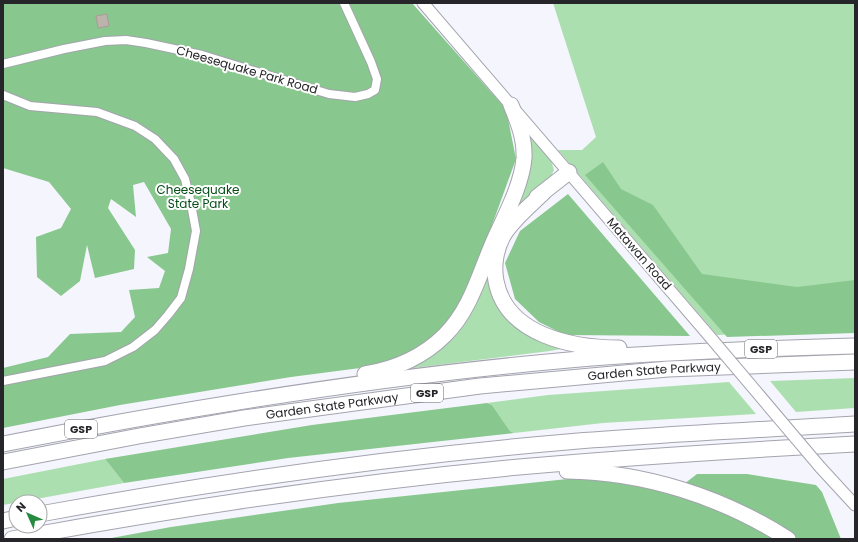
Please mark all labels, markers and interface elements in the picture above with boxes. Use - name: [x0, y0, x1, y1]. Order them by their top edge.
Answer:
- street label: Cheesequake Park Road: [174, 41, 320, 98]
- park label: Cheesequake State Park: [156, 181, 240, 212]
- street label: Matawan Road: [603, 214, 676, 294]
- road number: GSP: [745, 340, 777, 358]
- street label: Garden State Parkway: [587, 358, 721, 384]
- road number: GSP: [411, 384, 443, 402]
- street label: Garden State Parkway: [265, 388, 400, 423]
- road number: GSP: [65, 420, 97, 438]
- north arrow: [8, 494, 48, 534]
- text: N: [12, 498, 30, 516]

